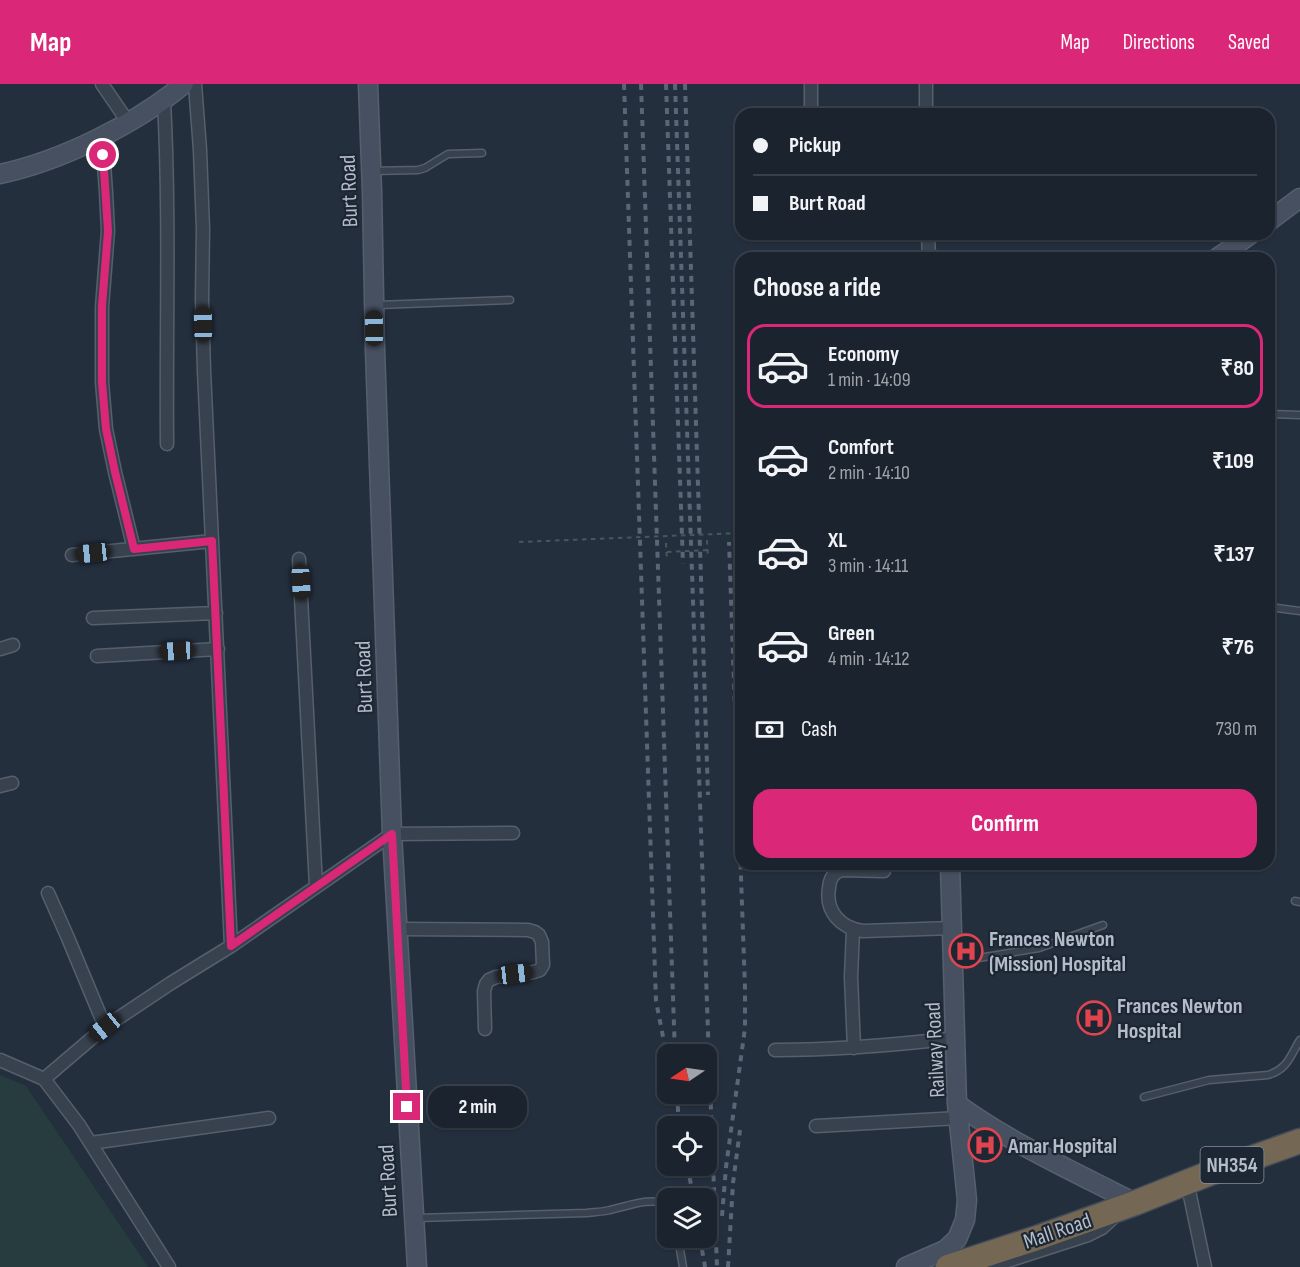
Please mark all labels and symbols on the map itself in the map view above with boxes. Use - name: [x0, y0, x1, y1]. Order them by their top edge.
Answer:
- route start: [89, 141, 116, 168]
- street label: Burt Road: [335, 154, 364, 228]
- car: [194, 306, 212, 342]
- car: [365, 310, 383, 346]
- car: [74, 542, 112, 564]
- car: [291, 564, 311, 600]
- street label: Burt Road: [350, 640, 379, 714]
- car: [159, 641, 195, 661]
- place label: Frances Newton (Mission) Hospital: [989, 926, 1126, 978]
- hospital icon: Frances Newton (Mission) Hospital: [948, 933, 984, 969]
- car: [496, 963, 534, 985]
- place label: Frances Newton Hospital: [1117, 993, 1243, 1045]
- hospital icon: Frances Newton Hospital: [1076, 1000, 1112, 1036]
- street label: Railway Road: [920, 1002, 951, 1098]
- car: [85, 1009, 125, 1045]
- north arrow: [657, 1044, 717, 1104]
- callout: 2 min: [428, 1086, 527, 1128]
- route end: [393, 1093, 420, 1120]
- hospital icon: Amar Hospital: [967, 1127, 1003, 1163]
- place label: Amar Hospital: [1007, 1133, 1117, 1160]
- street label: Burt Road: [373, 1144, 404, 1218]
- road number: NH354: [1200, 1147, 1264, 1183]
- street label: Mall Road: [1020, 1207, 1095, 1256]

